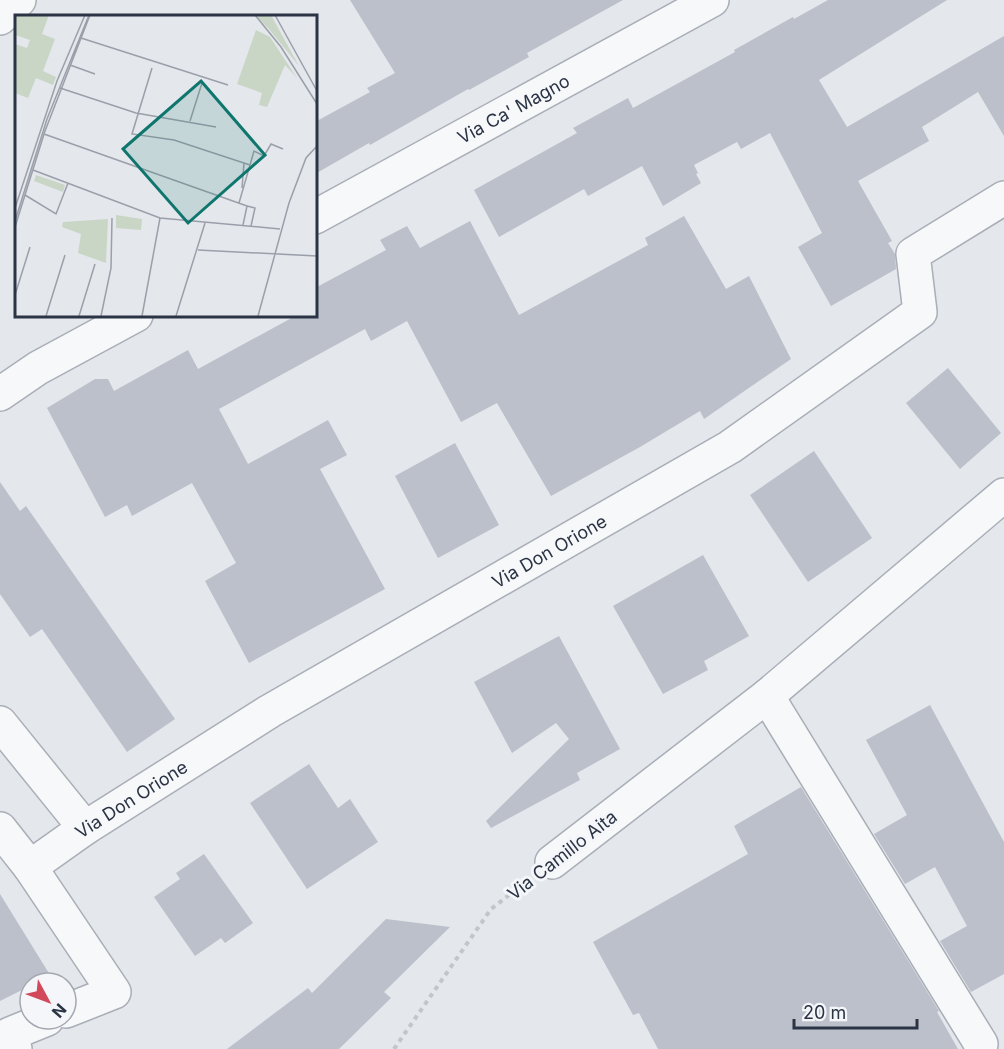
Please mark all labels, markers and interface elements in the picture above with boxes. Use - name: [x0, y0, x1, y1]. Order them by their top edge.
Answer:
- inset map: [15, 15, 316, 316]
- street label: Via Ca' Magno: [454, 70, 573, 148]
- street label: Via Don Orione: [488, 510, 610, 592]
- street label: Via Don Orione: [71, 756, 191, 842]
- street label: Via Camillo Aita: [503, 806, 621, 904]
- north arrow: [18, 971, 78, 1031]
- scale bar: [794, 992, 917, 1030]
- text: N: [48, 1000, 71, 1022]
- text: 20 m: [803, 1002, 846, 1023]

